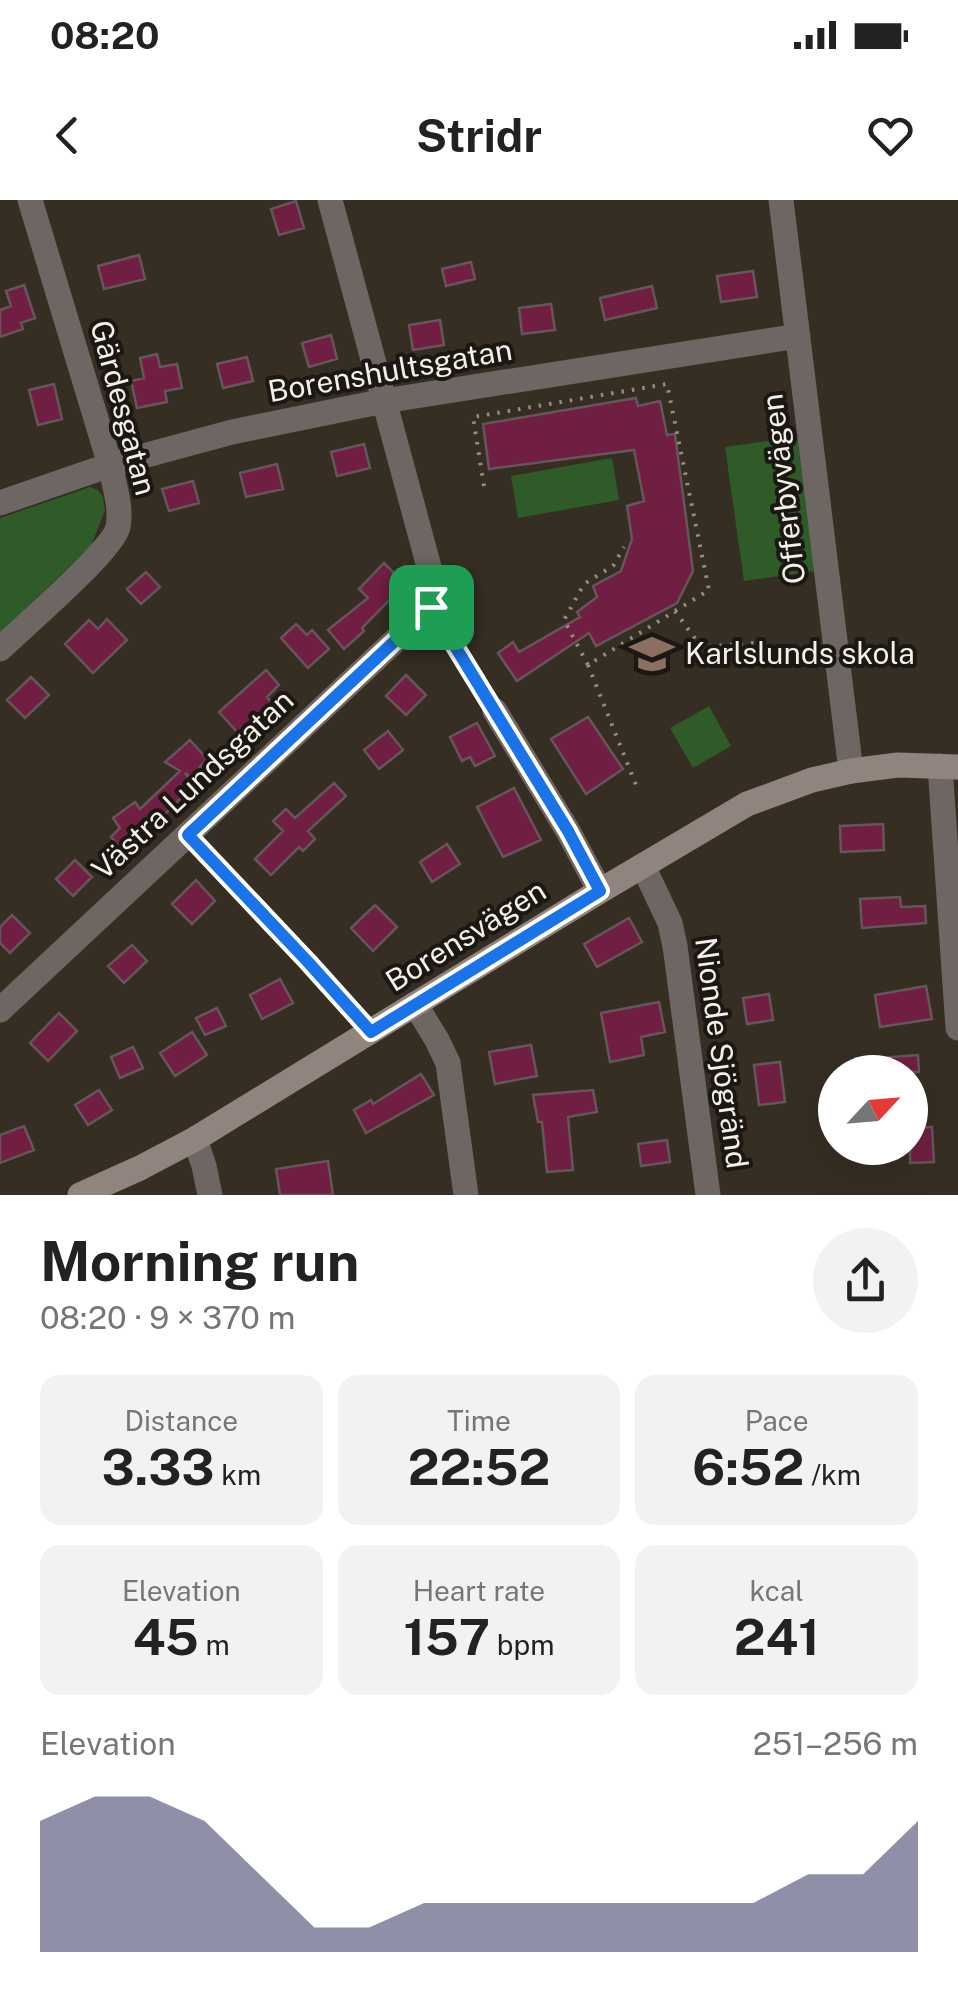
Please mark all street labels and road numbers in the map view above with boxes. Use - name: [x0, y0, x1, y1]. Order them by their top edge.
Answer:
- street label: Gärdesgatan: [83, 316, 165, 499]
- street label: Borenshultsgatan: [265, 331, 515, 409]
- street label: Offerbyvägen: [753, 392, 813, 586]
- street label: Västra Lundsgatan: [84, 682, 300, 887]
- street label: Borensvägen: [379, 872, 552, 999]
- street label: Nionde Sjögränd: [688, 935, 756, 1171]

